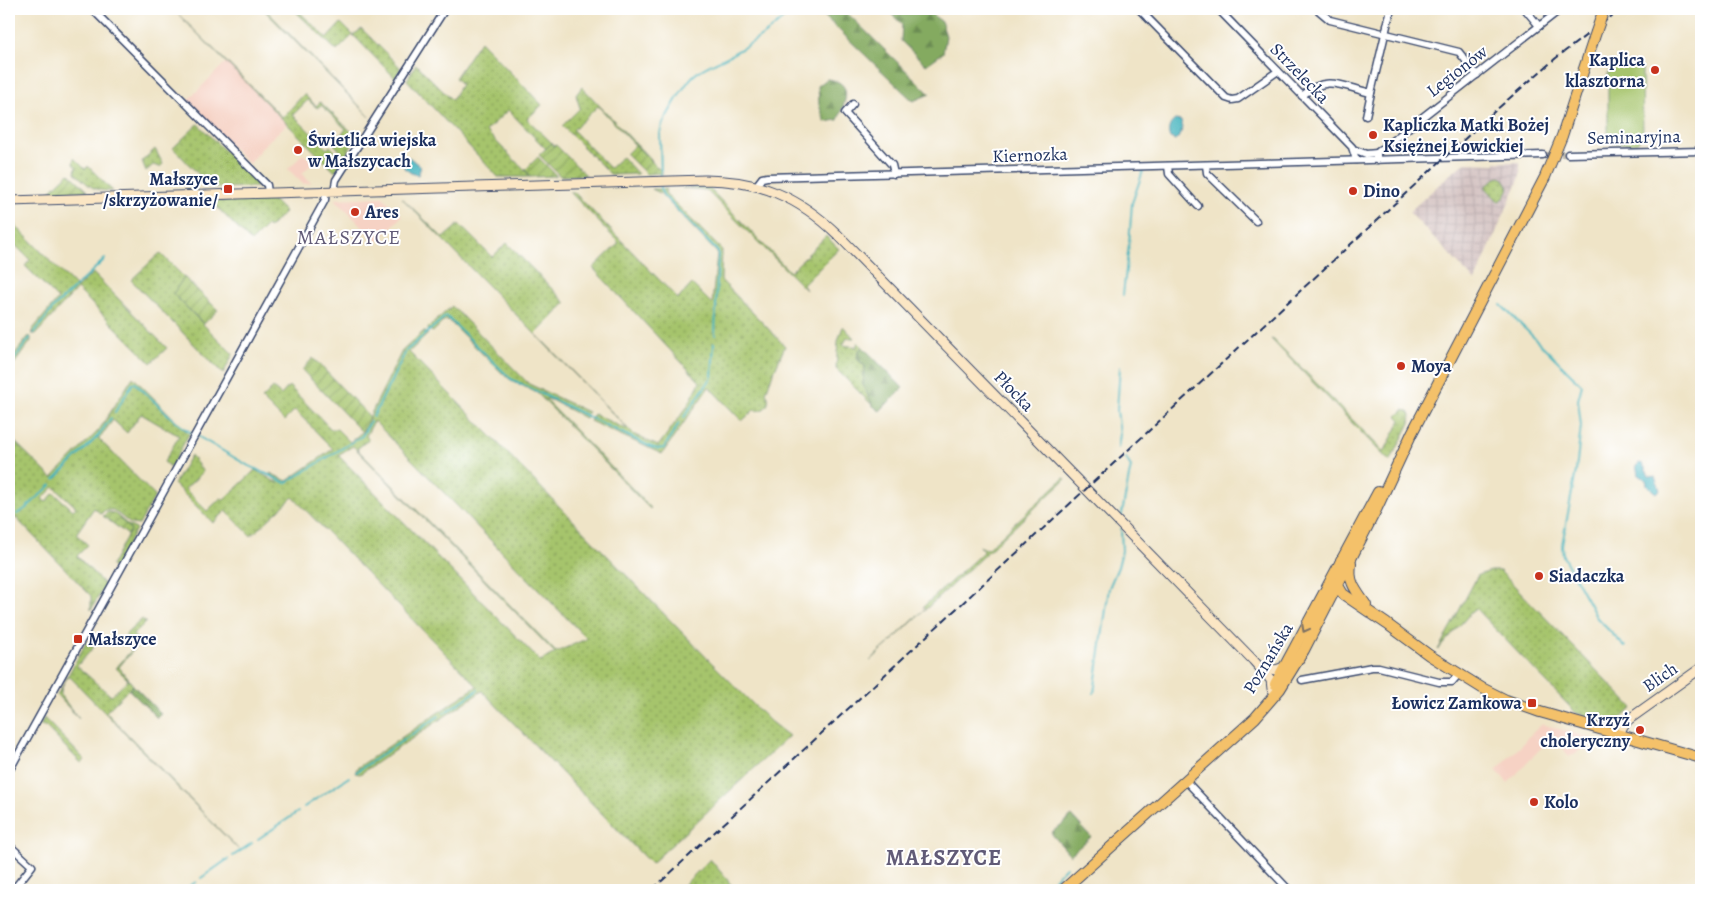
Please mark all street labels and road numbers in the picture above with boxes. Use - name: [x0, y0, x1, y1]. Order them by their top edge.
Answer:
- street label: Strzelecka: [1265, 37, 1335, 109]
- street label: Legionów: [1422, 39, 1493, 102]
- street label: Seminaryjna: [1587, 124, 1682, 150]
- street label: Kiernozka: [992, 142, 1069, 168]
- street label: Płocka: [989, 365, 1040, 417]
- street label: Poznańska: [1237, 617, 1299, 698]
- street label: Blich: [1638, 656, 1683, 698]

